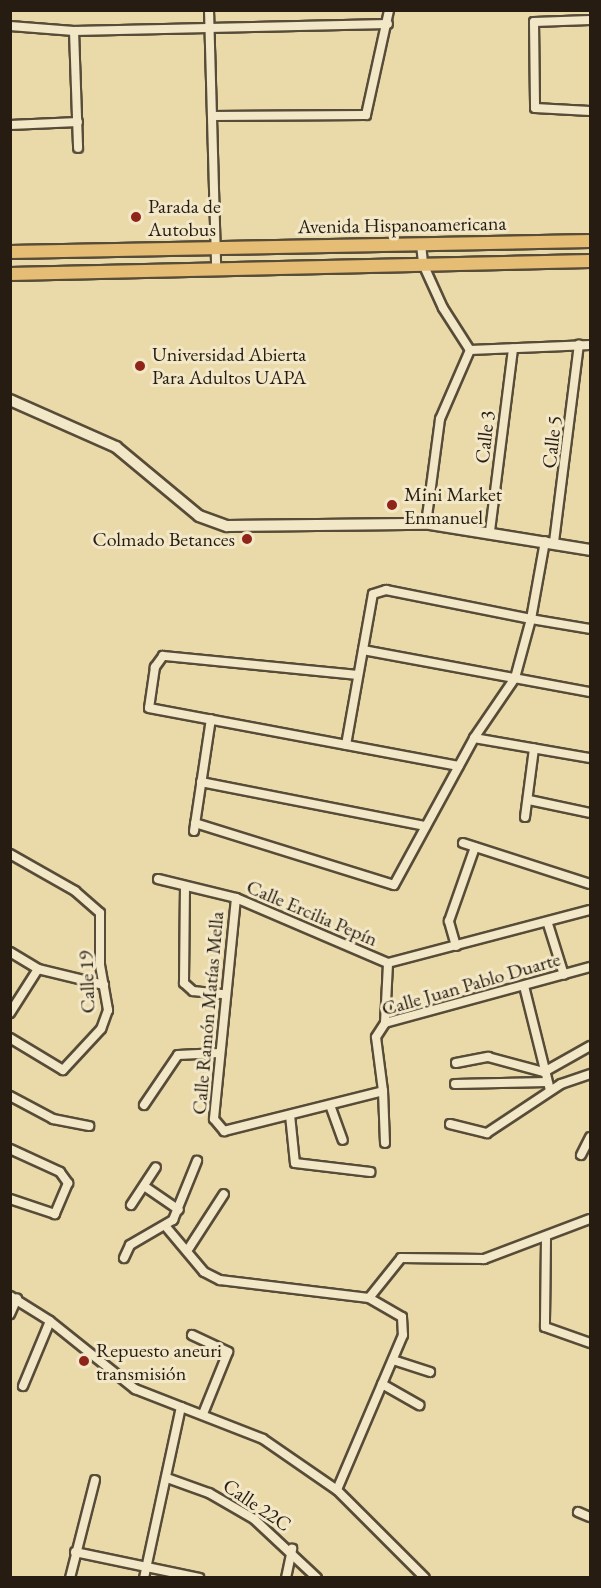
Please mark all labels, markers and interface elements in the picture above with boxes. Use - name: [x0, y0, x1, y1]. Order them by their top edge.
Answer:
- place label: Parada de Autobus: [148, 194, 221, 241]
- marker: Parada de Autobus: [129, 210, 143, 224]
- street label: Avenida Hispanoamericana: [297, 211, 507, 239]
- place label: Universidad Abierta Para Adultos UAPA: [152, 342, 306, 389]
- marker: Universidad Abierta Para Adultos UAPA: [133, 359, 147, 373]
- street label: Calle 3: [470, 409, 500, 465]
- street label: Calle 5: [537, 414, 567, 470]
- place label: Mini Market Enmanuel: [404, 482, 502, 529]
- marker: Mini Market Enmanuel: [385, 498, 399, 512]
- place label: Colmado Betances: [92, 527, 235, 551]
- marker: Colmado Betances: [240, 532, 254, 546]
- street label: Calle Ercilia Pepín: [243, 875, 381, 951]
- street label: Calle Ramón Matías Mella: [187, 910, 229, 1116]
- street label: Calle Juan Pablo Duarte: [379, 947, 563, 1021]
- street label: Calle 19: [74, 950, 100, 1014]
- place label: Repuesto aneuri transmisión: [96, 1338, 222, 1385]
- marker: Repuesto aneuri transmisión: [77, 1354, 91, 1368]
- street label: Calle 22C: [218, 1474, 296, 1536]

